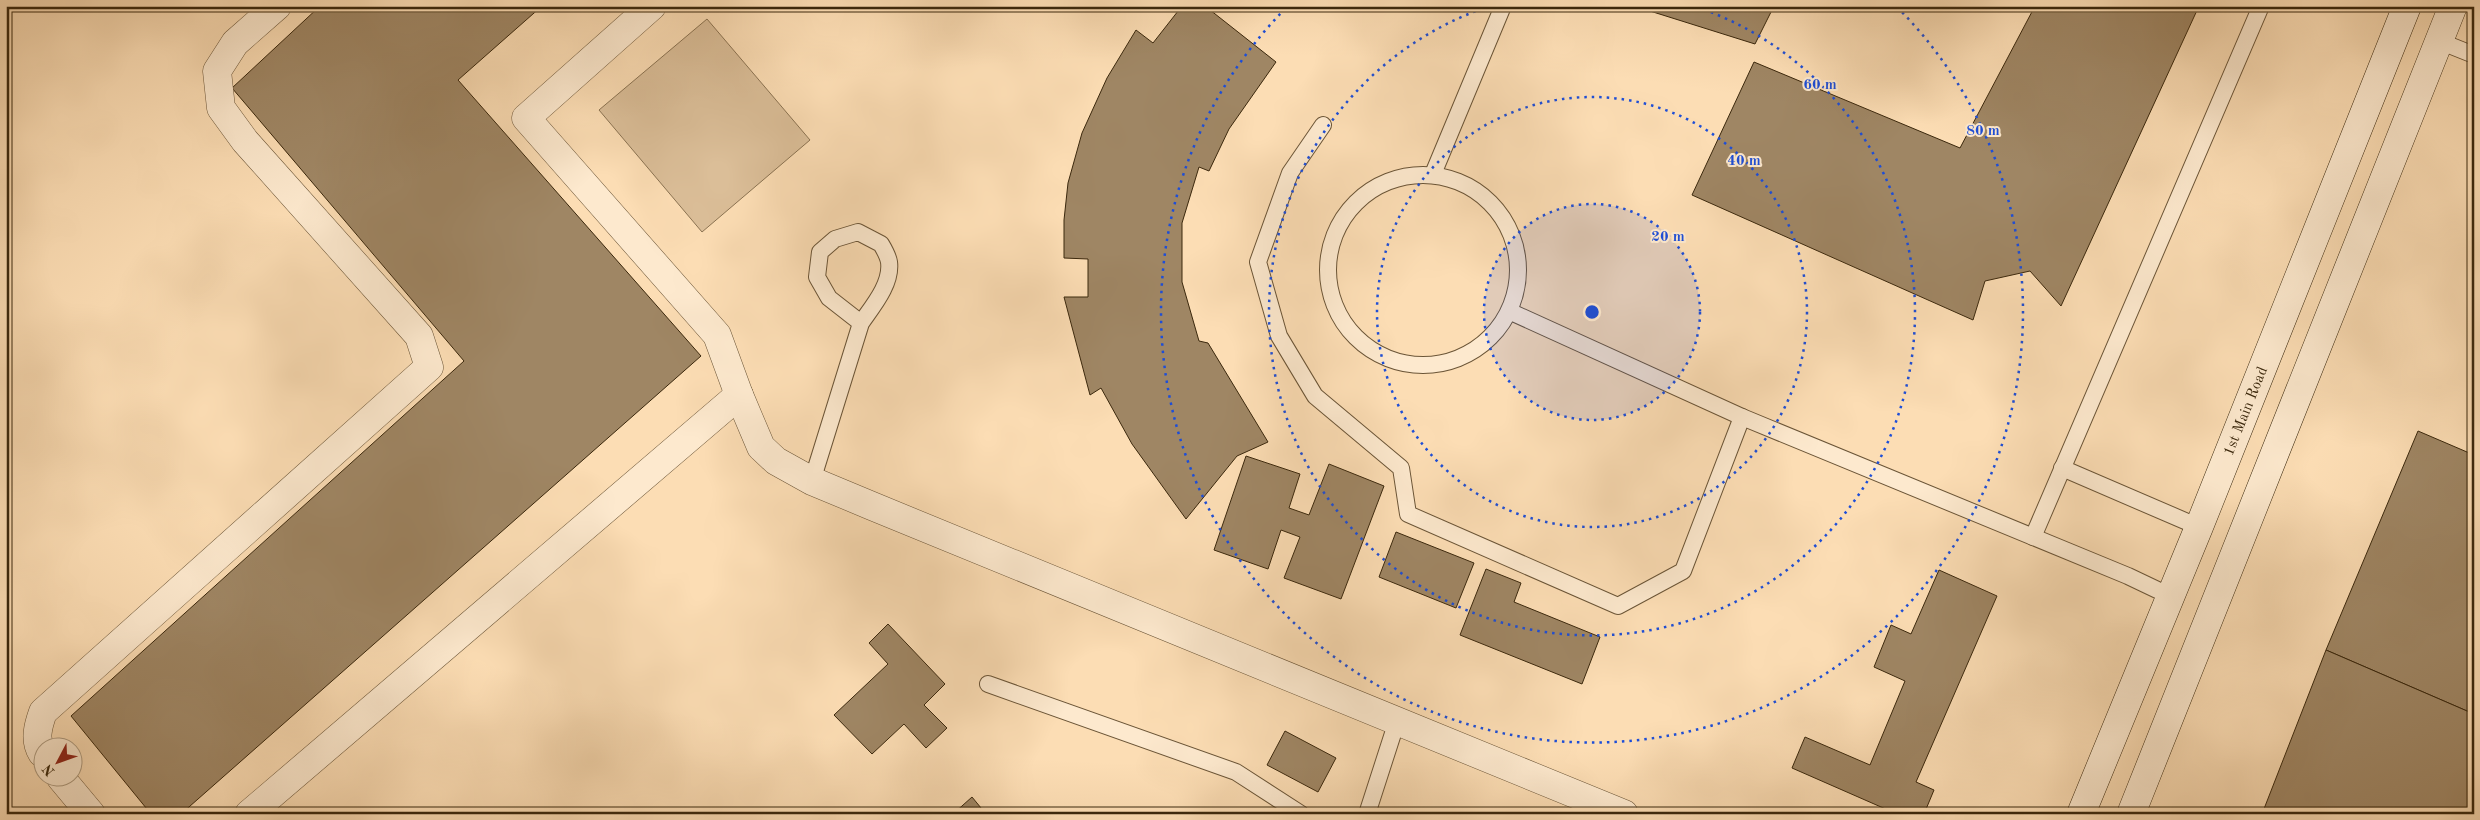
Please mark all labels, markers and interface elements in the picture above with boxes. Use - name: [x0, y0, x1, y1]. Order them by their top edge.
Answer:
- text: 60 m: [1803, 78, 1837, 93]
- text: 80 m: [1966, 124, 2000, 139]
- text: 40 m: [1727, 154, 1761, 169]
- text: 20 m: [1651, 230, 1685, 245]
- centre of rings: [1583, 303, 1601, 321]
- street label: 1st Main Road: [2222, 365, 2271, 458]
- north arrow: [32, 738, 82, 788]
- text: N: [40, 761, 58, 779]

